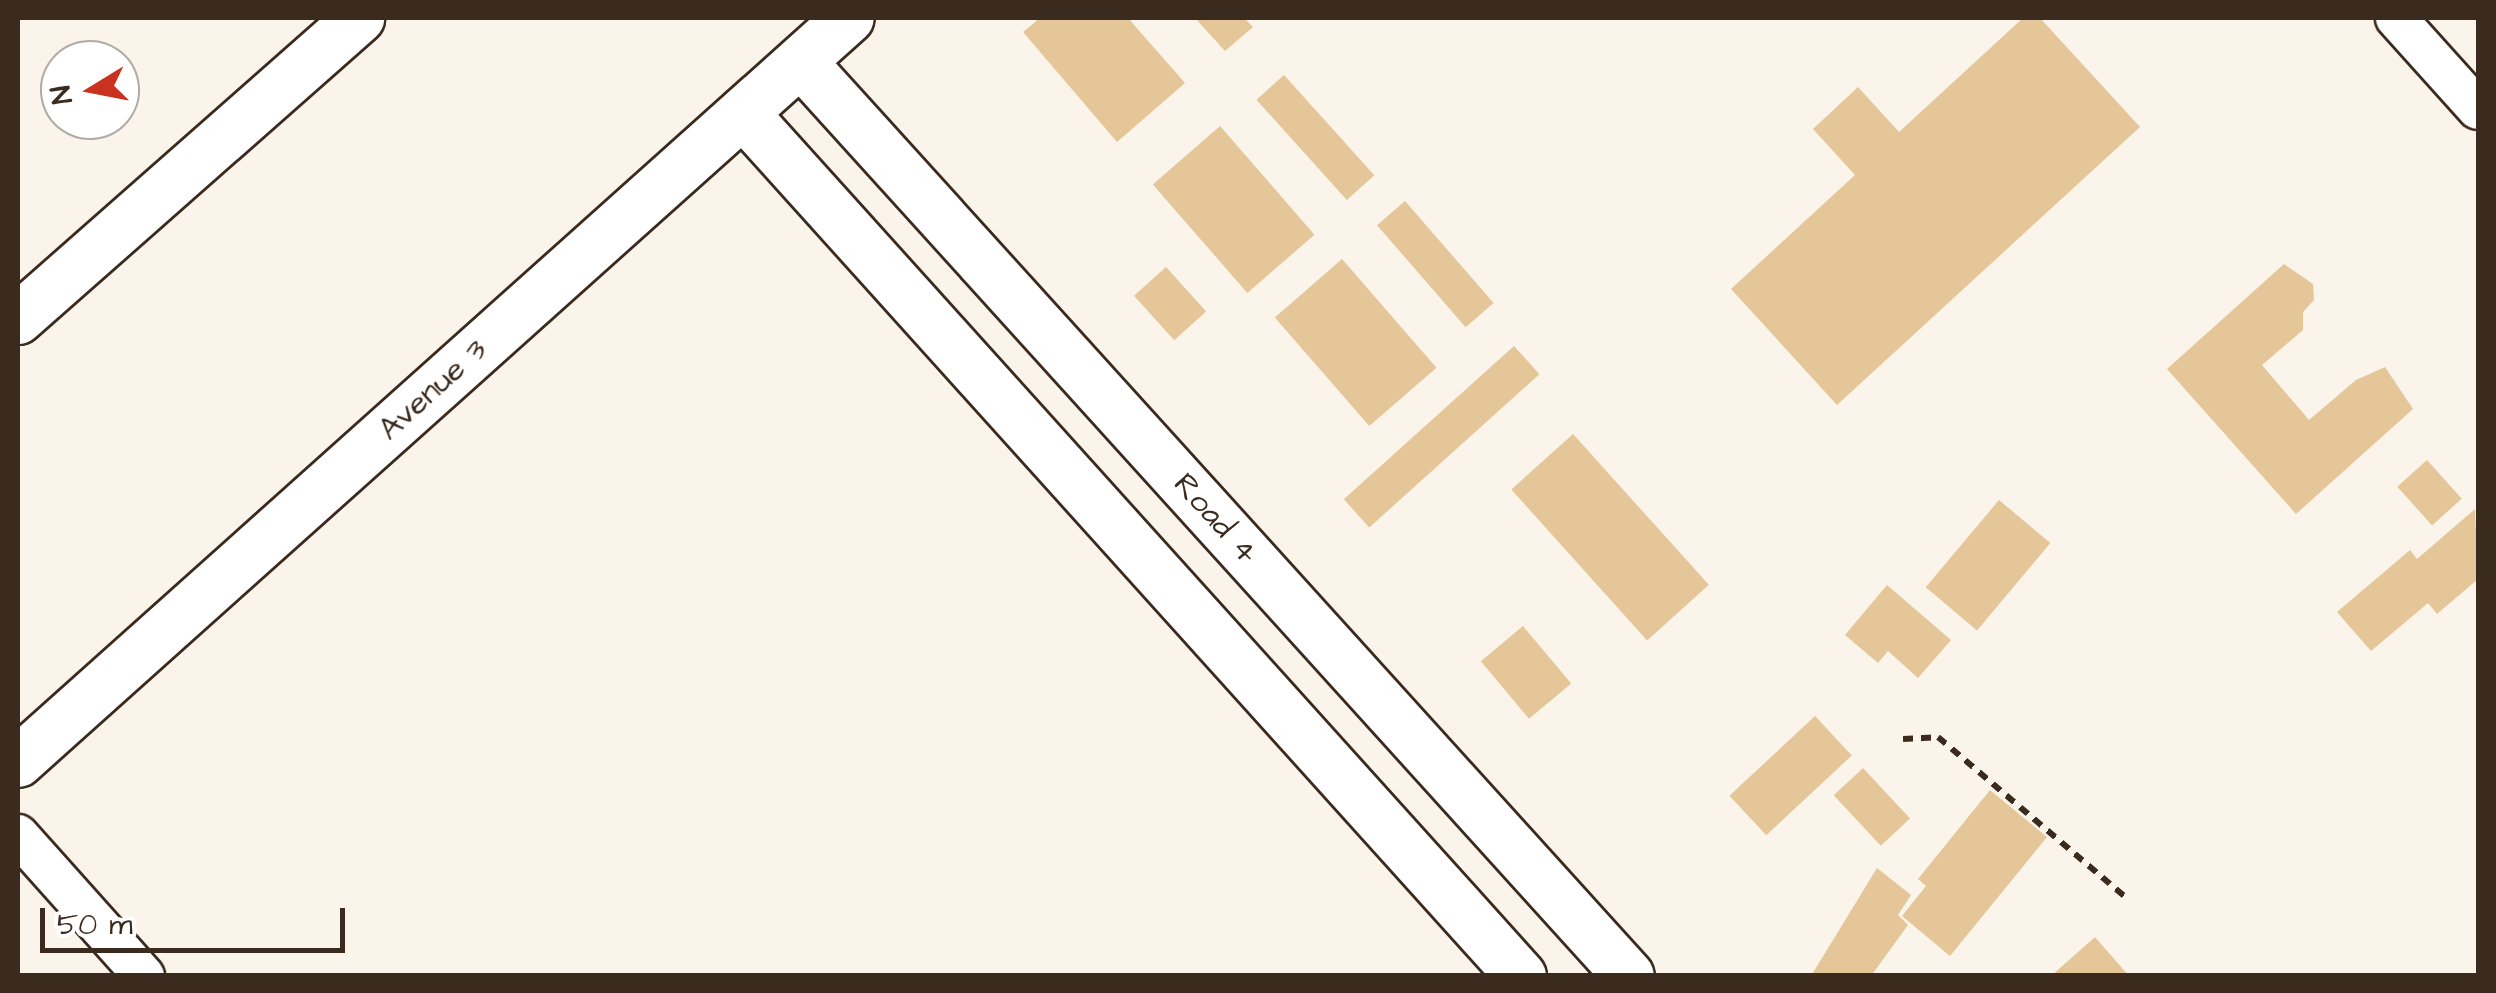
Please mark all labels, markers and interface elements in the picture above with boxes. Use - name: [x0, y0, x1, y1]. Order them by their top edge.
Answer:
- north arrow: [40, 40, 140, 140]
- text: N: [41, 83, 83, 107]
- street label: Avenue 3: [371, 331, 495, 449]
- street label: Road 4: [1165, 466, 1265, 572]
- scale bar: [45, 888, 350, 950]
- text: 50 m: [57, 904, 133, 946]

